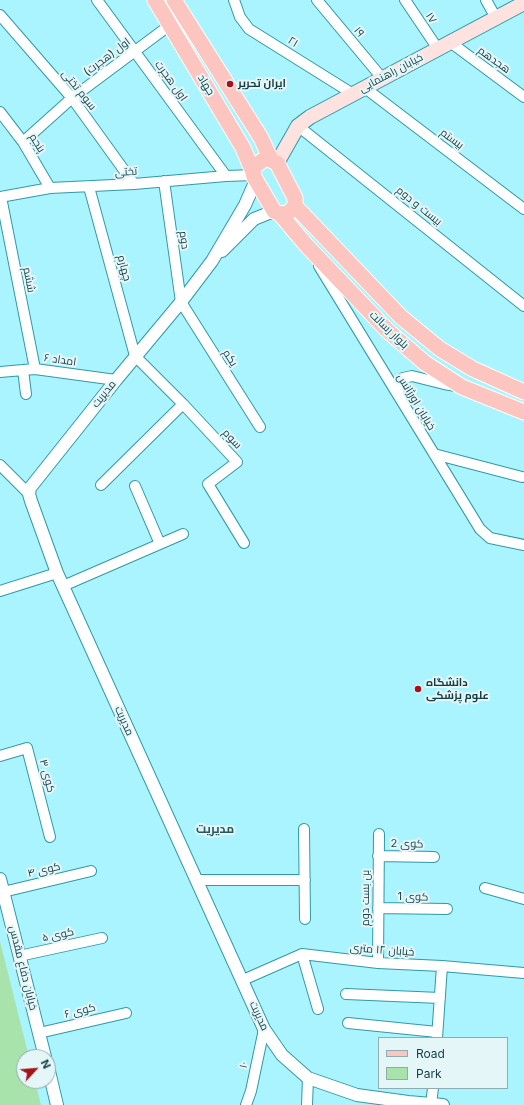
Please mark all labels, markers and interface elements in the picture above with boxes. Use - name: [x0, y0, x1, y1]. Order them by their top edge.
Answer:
- street label: ۱۷: [423, 10, 439, 26]
- street label: ۱۹: [351, 24, 367, 40]
- street label: ۲۱: [286, 34, 300, 50]
- street label: اول (هجرت): [81, 35, 133, 79]
- street label: هجدهم: [475, 44, 513, 76]
- street label: خیابان راهنمایی: [357, 51, 425, 95]
- street label: اول هجرت: [152, 58, 190, 104]
- street label: سوم تختی: [59, 67, 99, 113]
- street label: جهاد: [195, 72, 217, 98]
- place label: ایران تحریر: [238, 77, 286, 91]
- marker: ایران تحریر: [225, 79, 235, 89]
- street label: بیستم: [438, 126, 466, 152]
- street label: پنجم: [26, 131, 48, 155]
- street label: تختی: [114, 165, 138, 179]
- street label: بیست و دوم: [393, 184, 445, 228]
- street label: دوم: [176, 230, 192, 250]
- street label: چهارم: [114, 254, 134, 282]
- street label: ششم: [20, 266, 38, 294]
- street label: بلوار رسالت: [367, 308, 411, 352]
- street label: یکم: [220, 347, 240, 369]
- street label: امداد ۶: [43, 351, 77, 369]
- street label: خیابان اورژانس: [394, 371, 438, 433]
- street label: مدیریت: [89, 378, 119, 410]
- street label: سوم: [220, 426, 244, 452]
- place label: دانشگاه علوم پزشکی: [426, 676, 489, 702]
- marker: دانشگاه علوم پزشکی: [413, 684, 423, 694]
- street label: مدیریت: [112, 704, 136, 738]
- street label: کوی ۳: [36, 758, 58, 794]
- district label: مدیریت: [196, 822, 234, 836]
- street label: کوی 2: [390, 837, 424, 851]
- street label: کوی ۴: [26, 860, 62, 880]
- street label: بن بست دوم: [359, 870, 373, 926]
- street label: کوی 1: [398, 890, 428, 904]
- street label: خیابان دفاع مقدس: [6, 924, 40, 1012]
- street label: کوی ۵: [41, 925, 75, 945]
- street label: خیابان ۱۲ متری: [349, 941, 415, 959]
- street label: مدیریت: [246, 999, 272, 1033]
- street label: کوی ۶: [63, 1001, 97, 1021]
- legend: [378, 1037, 508, 1089]
- text: Road: [416, 1046, 445, 1061]
- north arrow: [16, 1049, 56, 1089]
- text: N: [38, 1057, 54, 1071]
- street label: ۱۰: [237, 1061, 251, 1069]
- text: Park: [416, 1066, 442, 1081]

